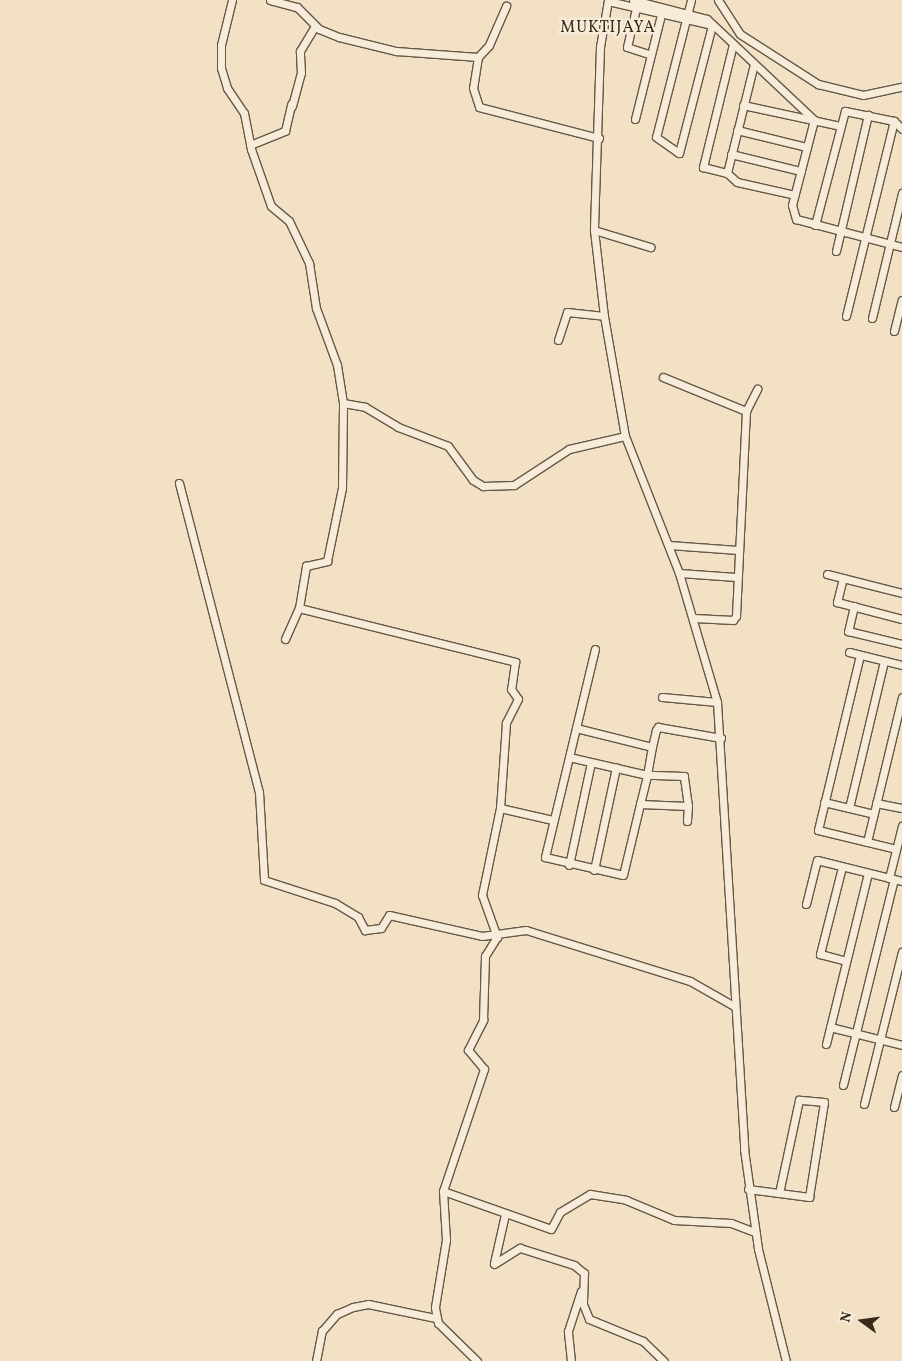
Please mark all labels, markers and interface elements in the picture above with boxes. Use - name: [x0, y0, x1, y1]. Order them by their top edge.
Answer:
- district label: MUKTIJAYA: [559, 18, 657, 38]
- north arrow: [837, 1296, 887, 1346]
- text: N: [837, 1310, 857, 1324]

